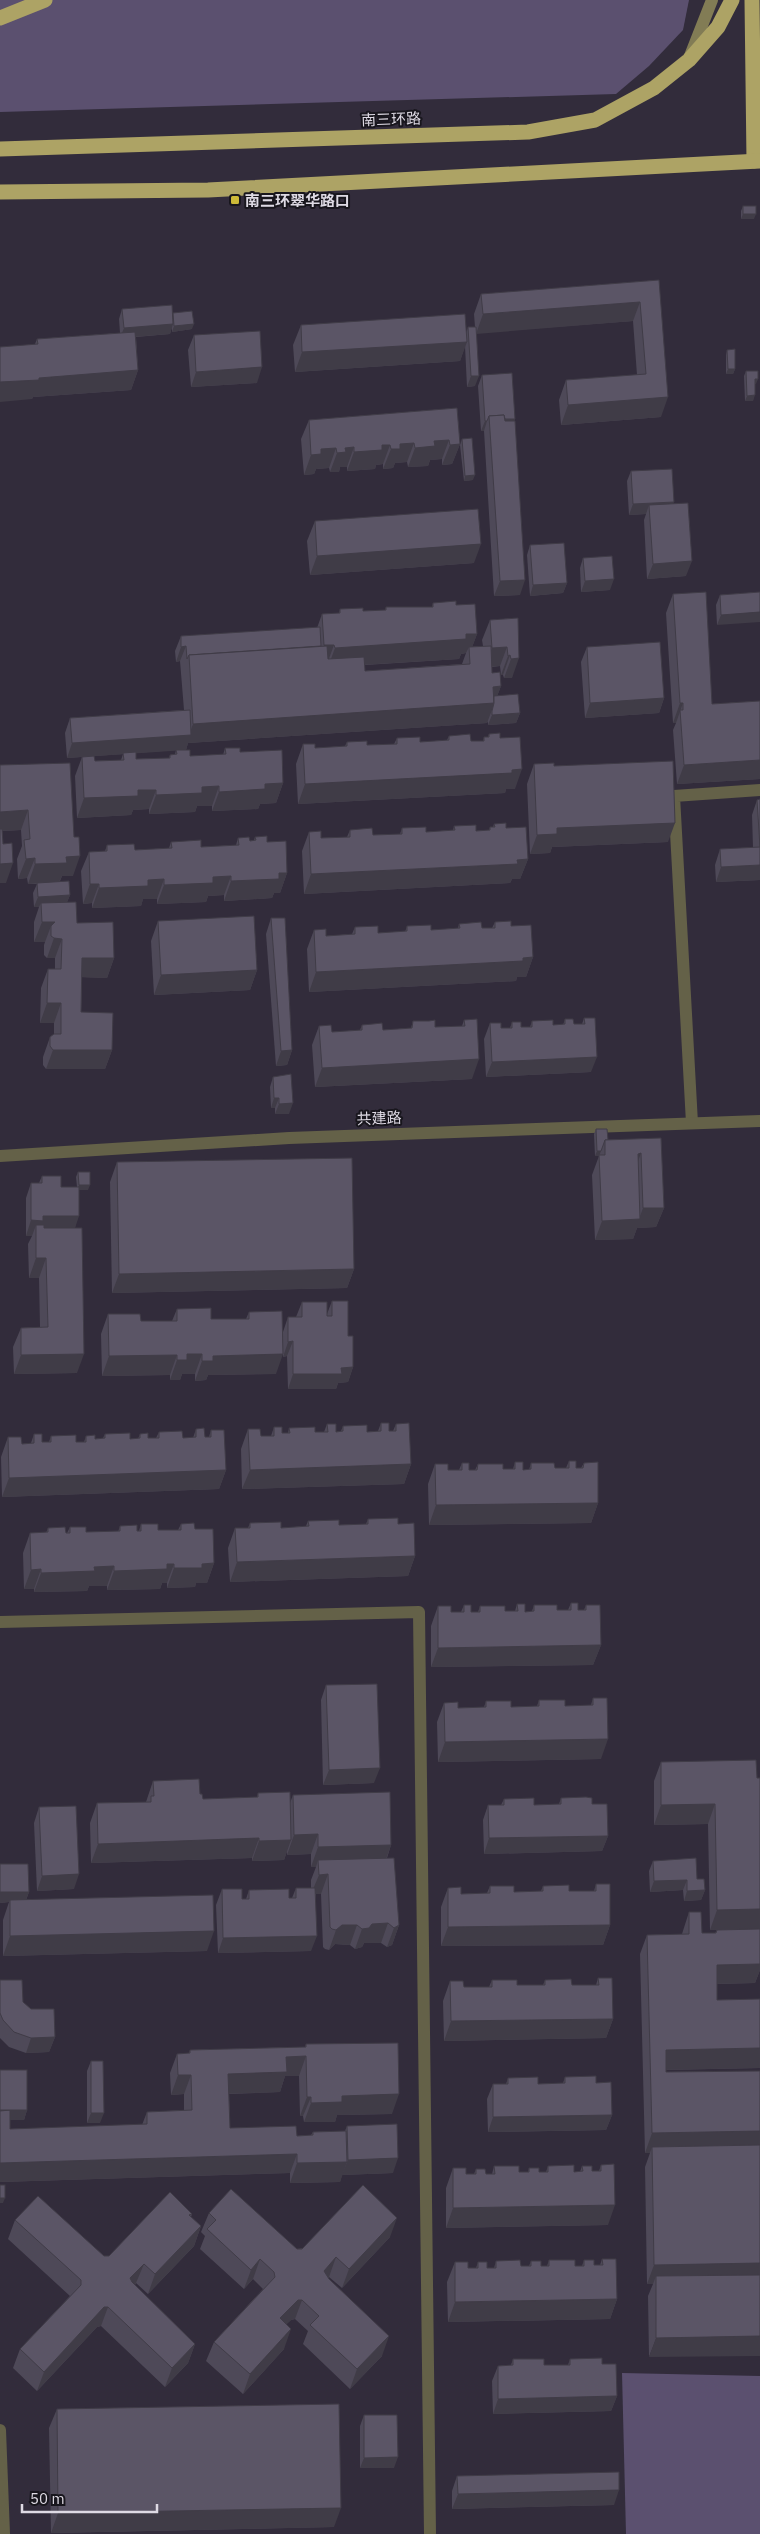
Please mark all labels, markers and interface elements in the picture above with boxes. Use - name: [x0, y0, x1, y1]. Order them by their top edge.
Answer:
- street label: 南三环路: [361, 108, 421, 130]
- place label: 南三环翠华路口: [245, 191, 350, 210]
- marker: 南三环翠华路口: [229, 194, 241, 206]
- street label: 共建路: [356, 1108, 402, 1128]
- scale bar: [22, 2482, 158, 2514]
- text: 50 m: [30, 2489, 65, 2508]

